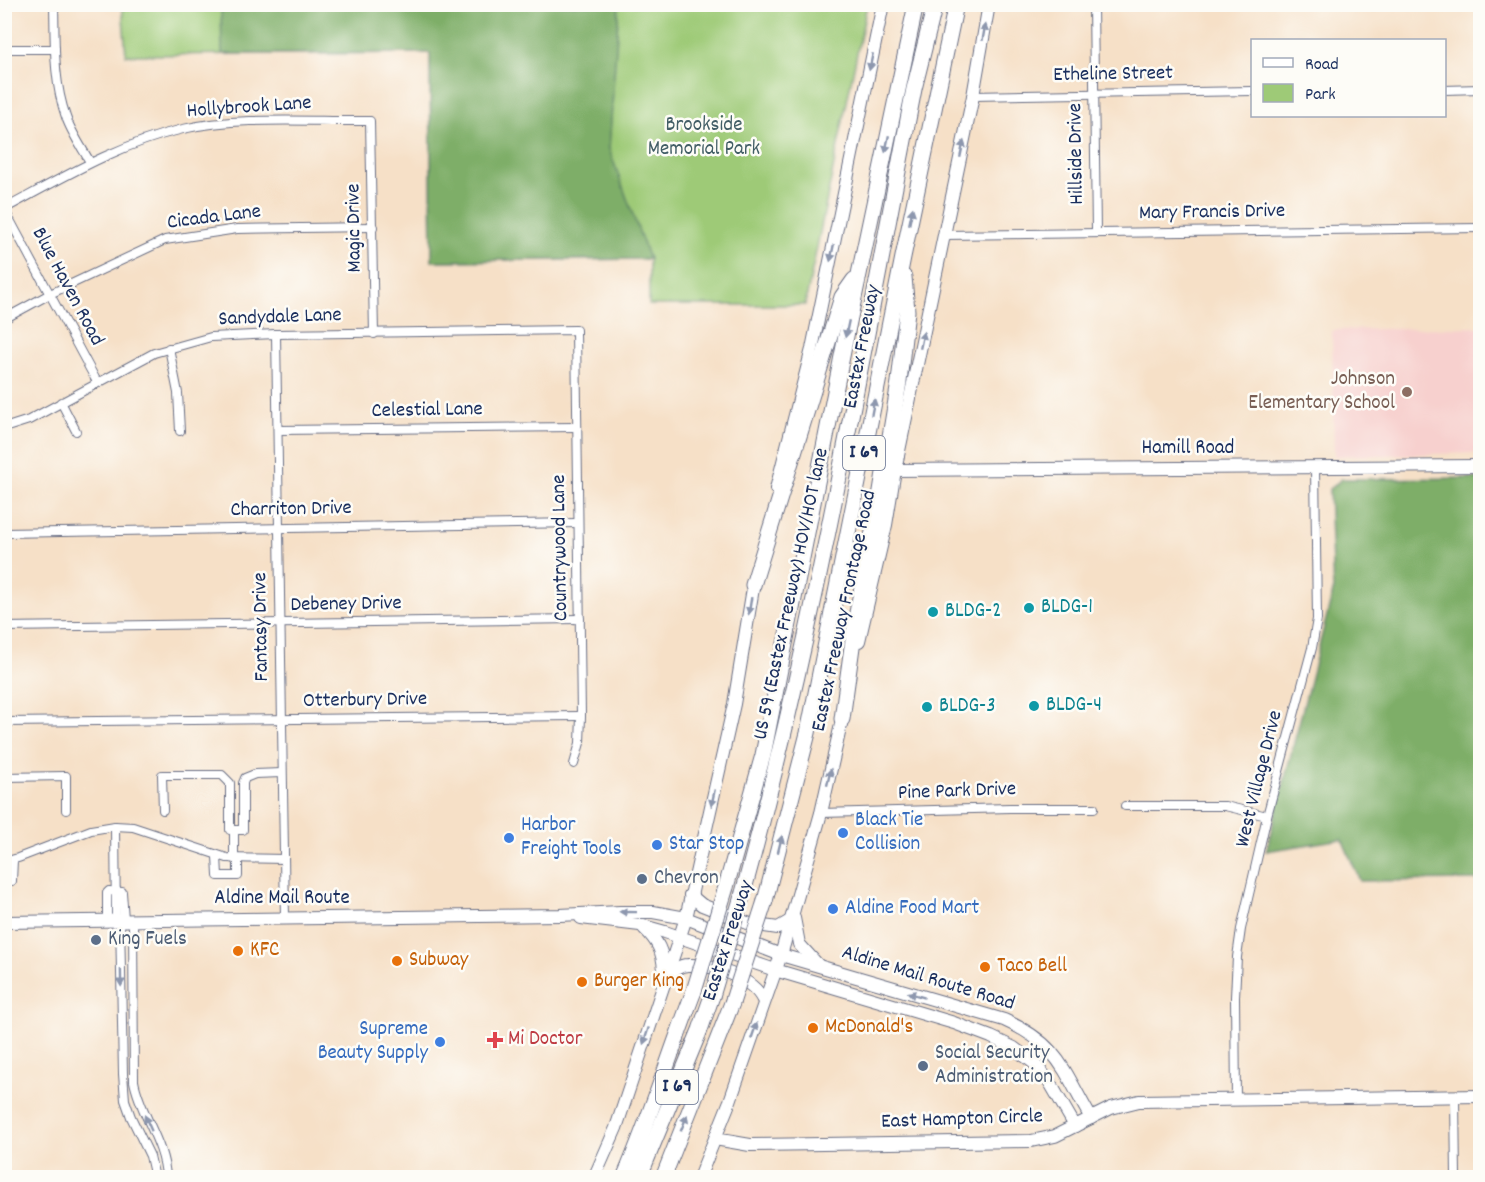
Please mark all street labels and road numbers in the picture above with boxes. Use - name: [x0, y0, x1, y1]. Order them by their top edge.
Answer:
- street label: Etheline Street: [1053, 59, 1173, 91]
- street label: Hollybrook Lane: [186, 89, 312, 127]
- street label: Hillside Drive: [1061, 103, 1093, 205]
- street label: Magic Drive: [339, 183, 371, 273]
- street label: Cicada Lane: [165, 197, 263, 239]
- street label: Mary Francis Drive: [1139, 197, 1285, 229]
- street label: Blue Haven Road: [23, 222, 111, 352]
- street label: Eastex Freeway: [836, 282, 890, 411]
- street label: Sandydale Lane: [218, 301, 342, 335]
- street label: Celestial Lane: [371, 395, 483, 427]
- street label: Hamill Road: [1142, 434, 1234, 464]
- road number: I 69: [843, 436, 885, 470]
- street label: US 59 (Eastex Freeway) HOV/HOT lane: [746, 445, 838, 743]
- street label: Countrywood Lane: [545, 474, 577, 622]
- street label: Eastex Freeway Frontage Road: [805, 487, 885, 735]
- street label: Charriton Drive: [230, 494, 352, 526]
- street label: Fantasy Drive: [246, 572, 278, 682]
- street label: Debeney Drive: [290, 589, 402, 621]
- street label: Otterbury Drive: [303, 685, 427, 717]
- street label: West Village Drive: [1228, 707, 1292, 851]
- street label: Pine Park Drive: [897, 775, 1017, 809]
- street label: Eastex Freeway: [695, 876, 763, 1005]
- street label: Aldine Mail Route: [214, 884, 350, 914]
- street label: Aldine Mail Route Road: [838, 938, 1018, 1020]
- road number: I 69: [656, 1070, 698, 1104]
- street label: East Hampton Circle: [881, 1102, 1043, 1138]

